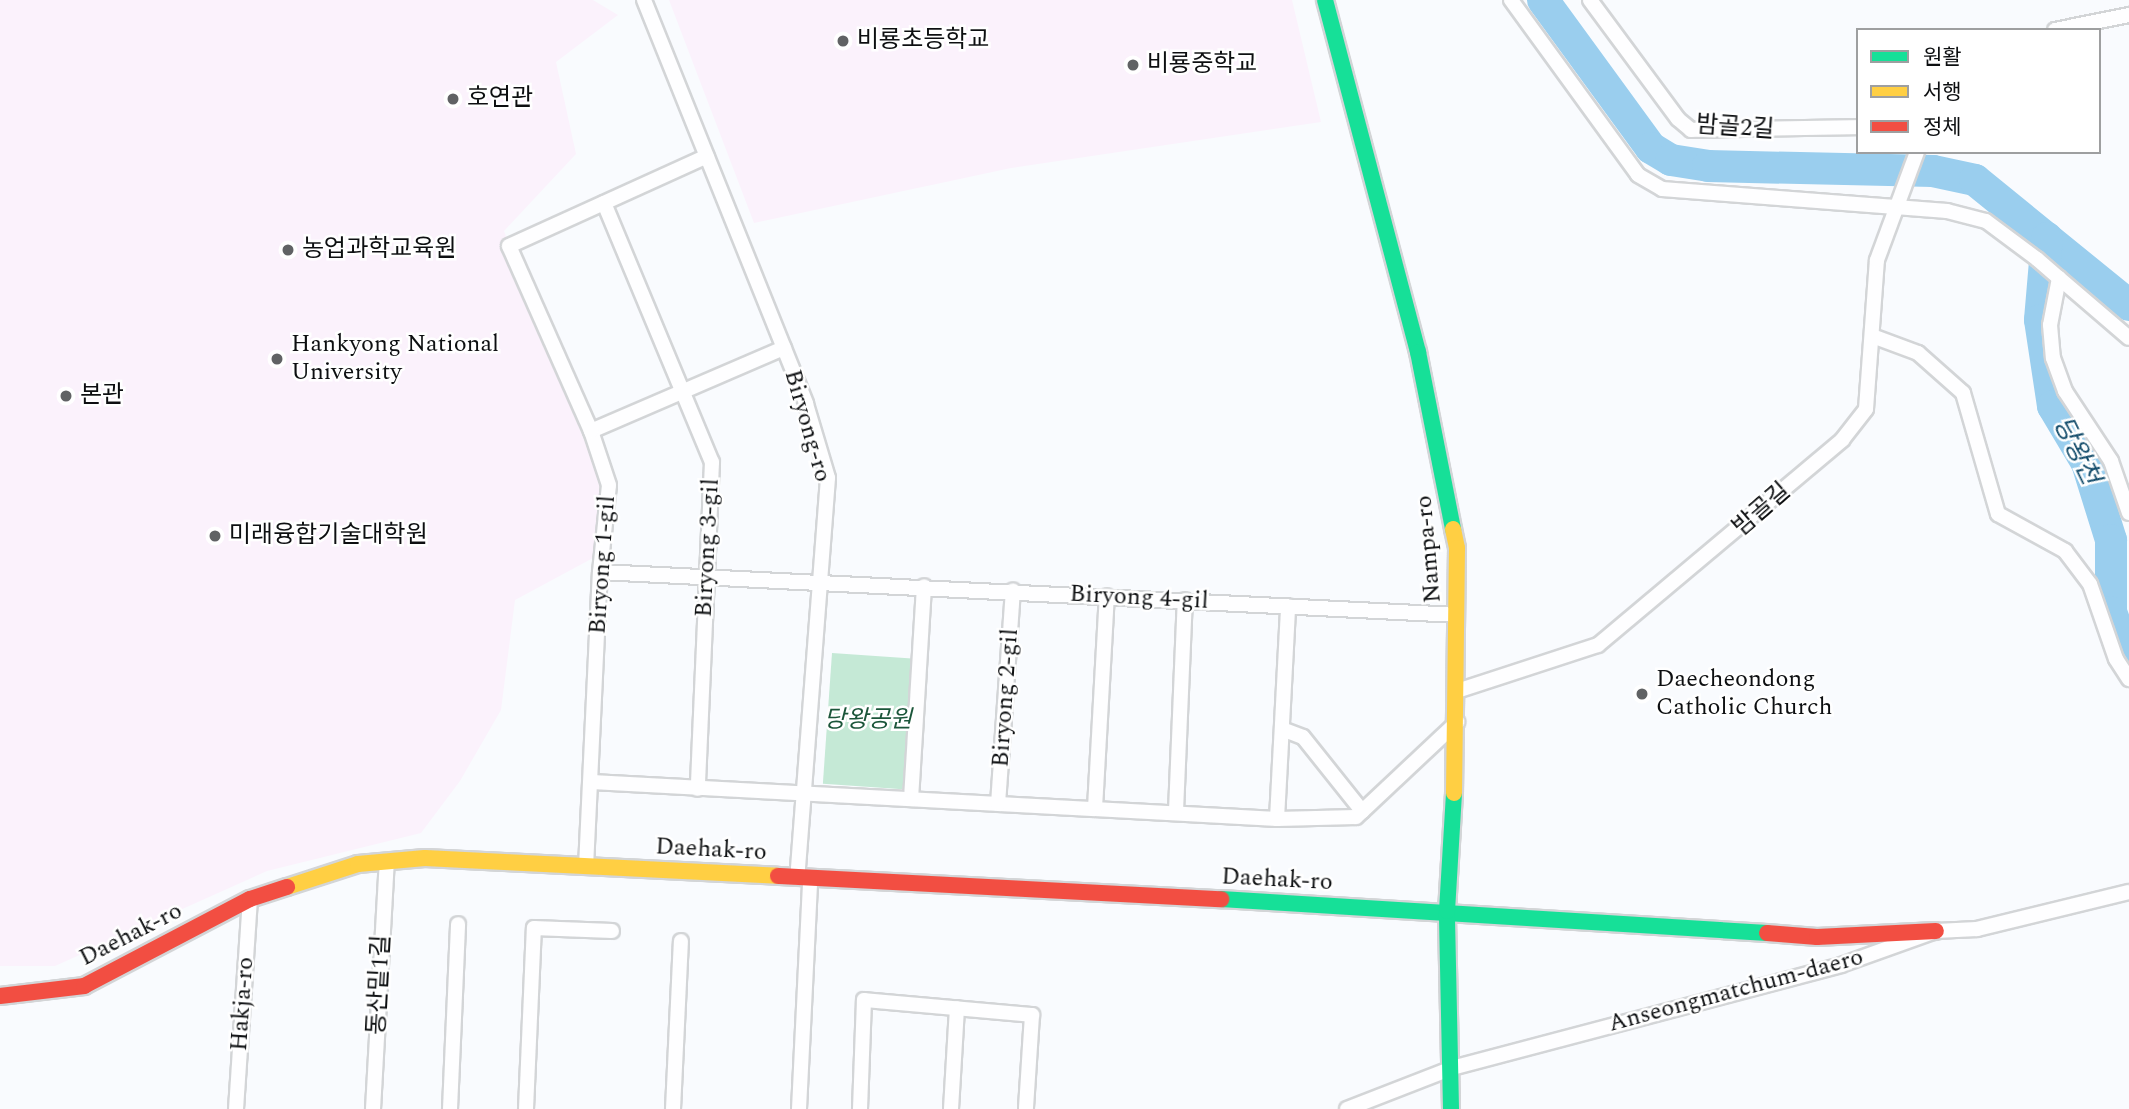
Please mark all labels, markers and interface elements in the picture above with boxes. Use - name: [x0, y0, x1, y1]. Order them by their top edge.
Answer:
- place label: 비룡초등학교: [857, 27, 989, 55]
- legend: [1856, 28, 2101, 154]
- marker: 비룡초등학교: [835, 33, 851, 49]
- text: 원활: [1923, 42, 1962, 74]
- place label: 비룡중학교: [1147, 51, 1257, 79]
- marker: 비룡중학교: [1125, 57, 1141, 73]
- text: 서행: [1923, 77, 1962, 109]
- place label: 호연관: [467, 85, 533, 113]
- marker: 호연관: [445, 91, 461, 107]
- street label: 밤골2길: [1695, 111, 1775, 145]
- text: 정체: [1923, 112, 1962, 144]
- place label: 농업과학교육원: [302, 236, 457, 264]
- marker: 농업과학교육원: [280, 242, 296, 258]
- place label: Hankyong National University: [291, 331, 499, 387]
- marker: Hankyong National University: [269, 351, 285, 367]
- street label: Biryong-ro: [777, 367, 837, 485]
- place label: 본관: [80, 382, 124, 410]
- marker: 본관: [58, 388, 74, 404]
- water label: 당왕천: [2046, 412, 2106, 490]
- street label: 밤골길: [1728, 477, 1796, 543]
- street label: Biryong 3-gil: [690, 478, 726, 618]
- street label: Nampa-ro: [1410, 494, 1448, 604]
- street label: Biryong 1-gil: [584, 495, 622, 635]
- place label: 미래융합기술대학원: [229, 522, 428, 550]
- marker: 미래융합기술대학원: [207, 528, 223, 544]
- street label: Biryong 4-gil: [1069, 580, 1209, 616]
- street label: Biryong 2-gil: [987, 628, 1025, 768]
- place label: Daecheondong Catholic Church: [1656, 666, 1832, 722]
- marker: Daecheondong Catholic Church: [1634, 686, 1650, 702]
- park label: 당왕공원: [824, 707, 912, 735]
- street label: Daehak-ro: [655, 833, 767, 867]
- street label: Daehak-ro: [1221, 863, 1333, 897]
- street label: Daehak-ro: [75, 897, 187, 973]
- street label: 동산밑1길: [363, 934, 397, 1036]
- street label: Anseongmatchum-daero: [1606, 943, 1866, 1039]
- street label: Hakja-ro: [225, 956, 261, 1052]

